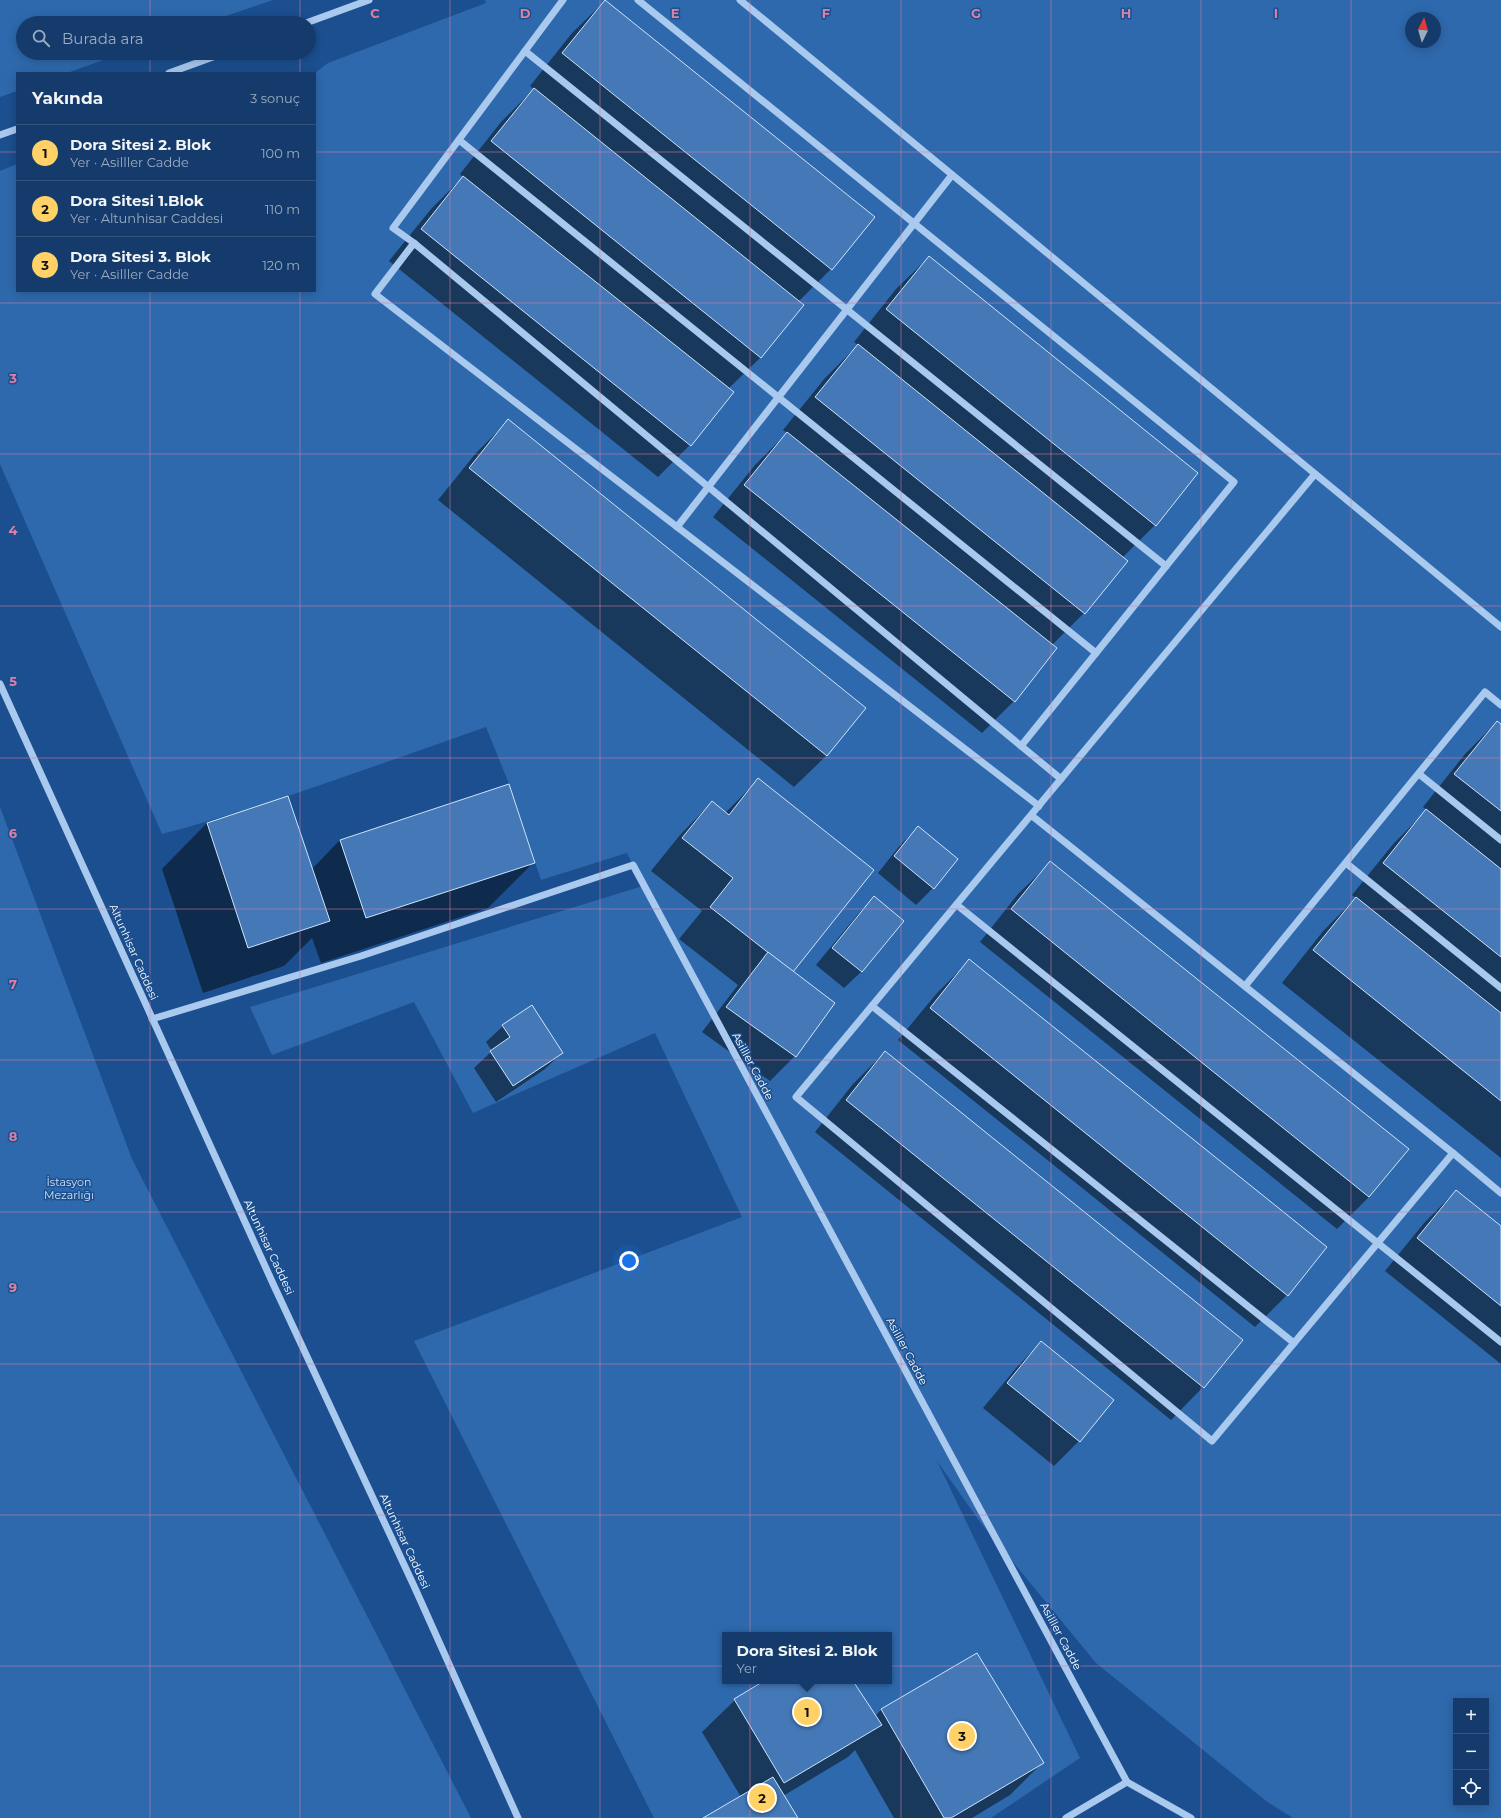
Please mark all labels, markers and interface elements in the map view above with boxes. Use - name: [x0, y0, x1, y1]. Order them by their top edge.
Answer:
- text: C: [370, 5, 380, 21]
- text: D: [520, 5, 531, 21]
- text: E: [671, 5, 680, 21]
- text: F: [822, 5, 830, 21]
- text: G: [971, 5, 981, 21]
- text: H: [1121, 5, 1131, 21]
- text: I: [1274, 5, 1278, 21]
- north arrow: [1405, 12, 1441, 48]
- search box: [16, 16, 316, 60]
- icon: search: [30, 27, 52, 49]
- text: Burada ara: [62, 29, 144, 48]
- text: Yakında: [32, 88, 103, 108]
- text: 3 sonuç: [250, 90, 300, 106]
- text: Dora Sitesi 2. Blok: [70, 135, 211, 154]
- text: 1: [42, 145, 48, 161]
- text: 100 m: [261, 145, 300, 161]
- text: Yer · Asilller Cadde: [70, 154, 189, 170]
- text: Dora Sitesi 1.Blok: [70, 191, 204, 210]
- text: 2: [41, 201, 49, 217]
- text: 110 m: [265, 201, 300, 217]
- text: Yer · Altunhisar Caddesi: [70, 210, 223, 226]
- text: Dora Sitesi 3. Blok: [70, 247, 211, 266]
- text: 3: [41, 257, 49, 273]
- text: 120 m: [262, 257, 300, 273]
- text: Yer · Asilller Cadde: [70, 266, 189, 282]
- text: 3: [8, 370, 17, 386]
- text: 4: [9, 522, 18, 538]
- text: 5: [9, 673, 17, 689]
- text: 6: [9, 825, 18, 841]
- street label: Altunhisar Caddesi: [107, 902, 161, 1002]
- text: 7: [9, 976, 17, 992]
- street label: Asilller Cadde: [729, 1030, 777, 1103]
- text: 8: [9, 1128, 18, 1144]
- park label: İstasyon Mezarlığı: [44, 1175, 94, 1202]
- street label: Altunhisar Caddesi: [241, 1197, 297, 1297]
- your location: [619, 1251, 639, 1271]
- text: 9: [9, 1279, 17, 1295]
- street label: Asilller Cadde: [883, 1315, 931, 1388]
- street label: Altunhisar Caddesi: [377, 1491, 433, 1591]
- street label: Asilller Cadde: [1037, 1600, 1085, 1673]
- popup: [722, 1632, 892, 1684]
- text: Dora Sitesi 2. Blok: [737, 1641, 877, 1660]
- text: Yer: [737, 1660, 757, 1676]
- pin: 1: [794, 1697, 820, 1727]
- map controls: [1453, 1698, 1489, 1806]
- button: +: [1453, 1698, 1489, 1734]
- pin: 3: [949, 1721, 975, 1751]
- button: −: [1453, 1734, 1489, 1770]
- button: locate: [1453, 1770, 1489, 1806]
- pin: 2: [749, 1783, 775, 1813]

